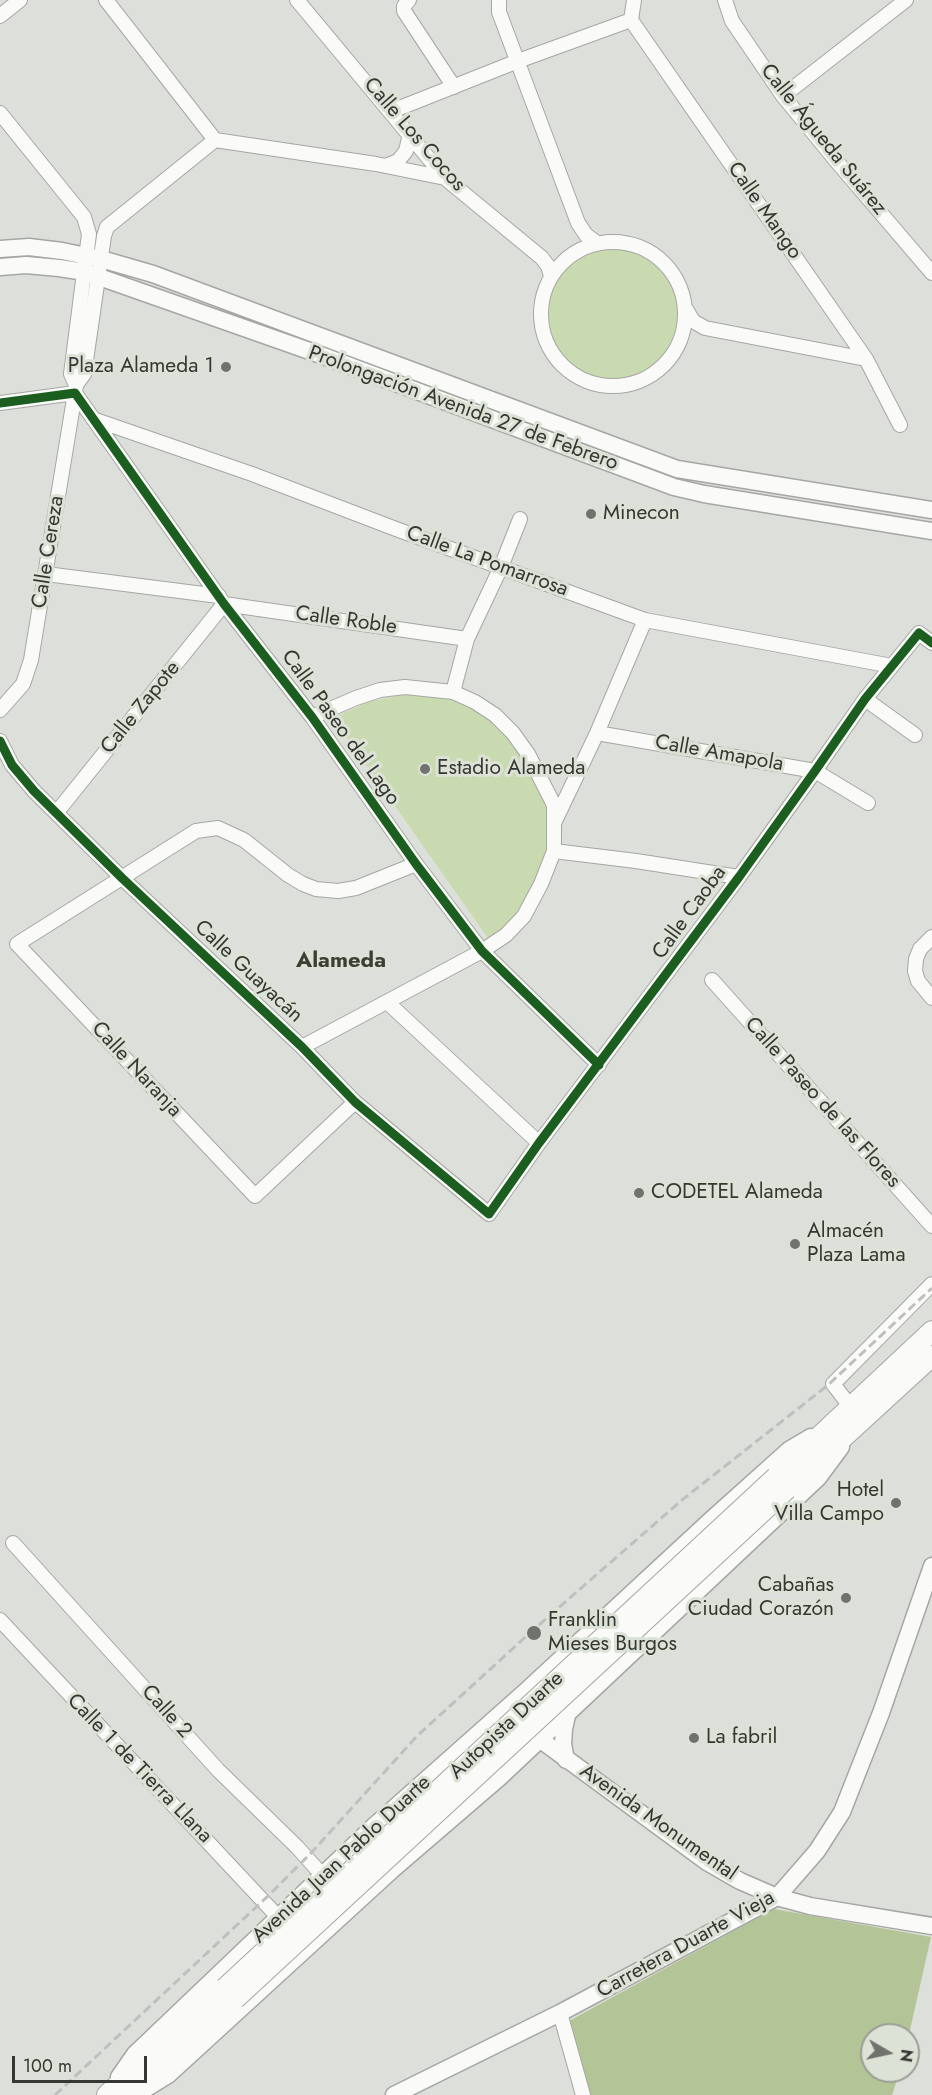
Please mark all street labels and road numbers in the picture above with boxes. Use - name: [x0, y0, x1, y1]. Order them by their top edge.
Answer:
- street label: Calle Águeda Suárez: [754, 59, 892, 221]
- street label: Calle Los Cocos: [358, 73, 470, 197]
- street label: Calle Mango: [721, 158, 807, 264]
- street label: Prolongación Avenida 27 de Febrero: [305, 341, 621, 477]
- street label: Calle Cereza: [28, 494, 70, 610]
- street label: Calle La Pomarrosa: [403, 521, 571, 603]
- street label: Calle Roble: [294, 601, 398, 641]
- street label: Calle Paseo del Lago: [275, 645, 405, 811]
- street label: Calle Zapote: [96, 657, 186, 759]
- street label: Calle Amapola: [653, 730, 785, 778]
- street label: Calle Caoba: [648, 861, 732, 965]
- street label: Calle Guayacán: [189, 915, 307, 1029]
- street label: Calle Paseo de las Flores: [739, 1012, 905, 1194]
- street label: Calle Naranja: [85, 1017, 187, 1123]
- street label: Autopista Duarte: [445, 1667, 569, 1785]
- street label: Calle 2: [135, 1680, 197, 1744]
- street label: Calle 1 de Tierra Llana: [61, 1689, 217, 1849]
- street label: Avenida Monumental: [575, 1759, 741, 1887]
- street label: Avenida Juan Pablo Duarte: [248, 1771, 436, 1949]
- street label: Carretera Duarte Vieja: [593, 1886, 779, 2004]

